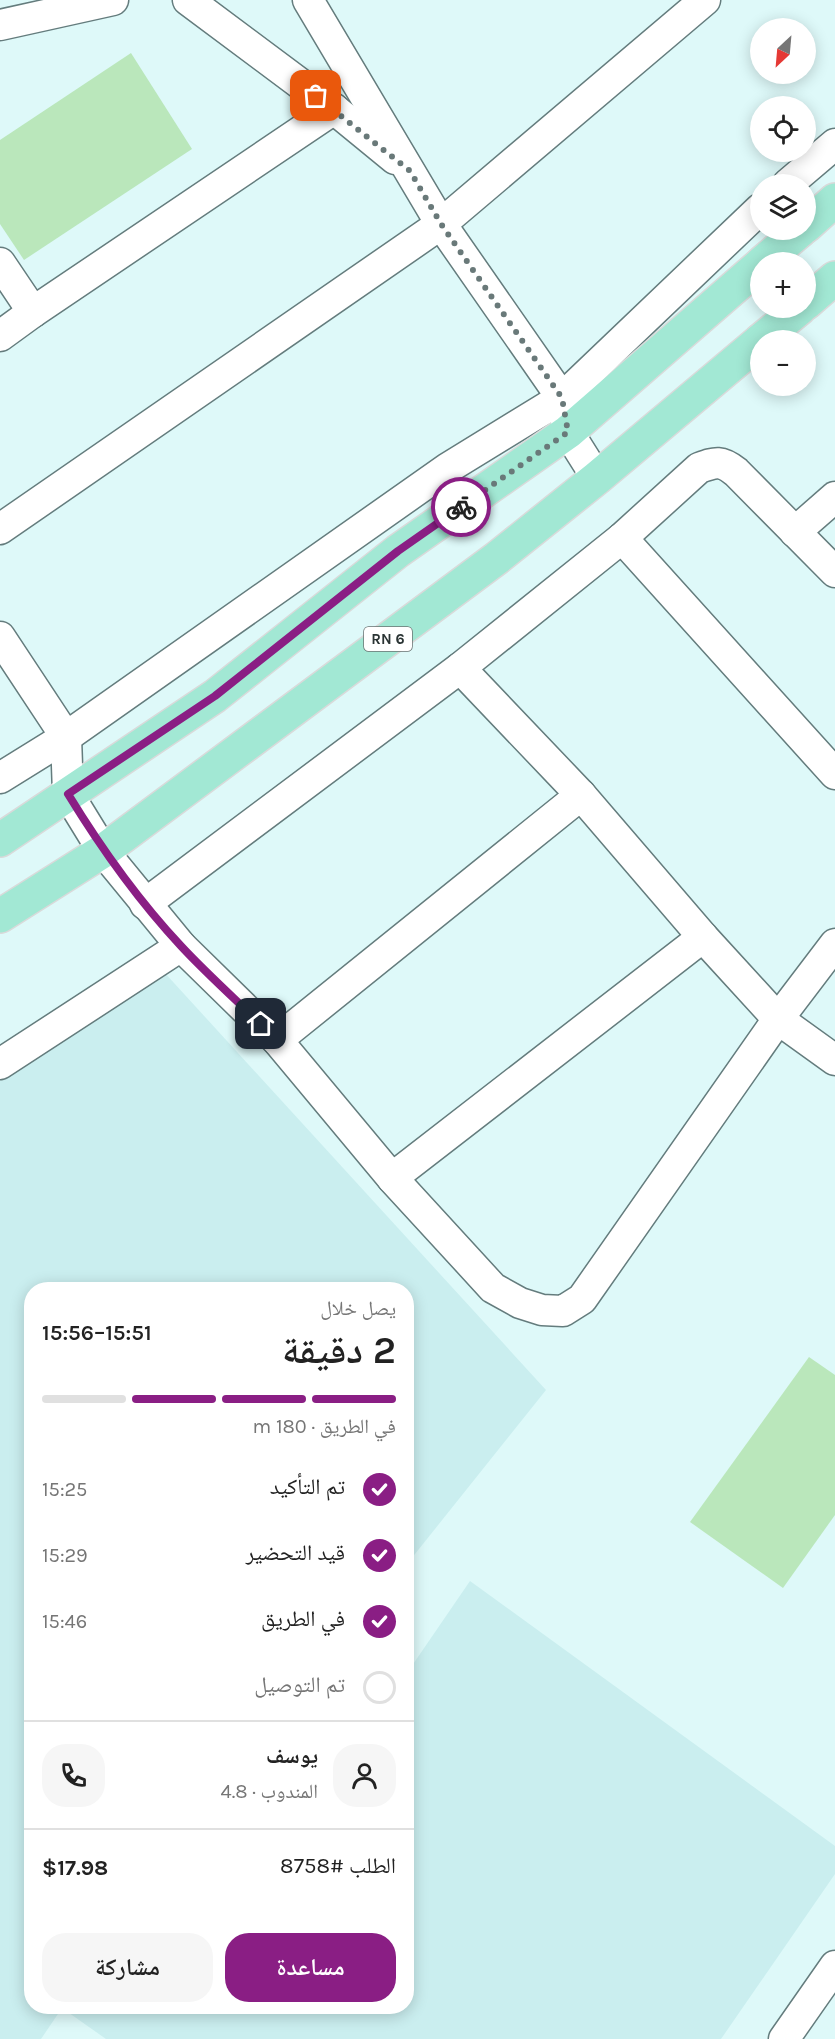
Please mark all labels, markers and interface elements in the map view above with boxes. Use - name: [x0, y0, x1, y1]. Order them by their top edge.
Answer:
- north arrow: [750, 18, 816, 84]
- map controls: [750, 18, 816, 396]
- pin: [290, 70, 341, 121]
- icon: bag: [299, 79, 332, 112]
- button: locate: [750, 96, 816, 162]
- button: layers: [750, 174, 816, 240]
- button: +: [750, 252, 816, 318]
- button: −: [750, 330, 816, 396]
- courier: [431, 477, 491, 537]
- icon: bike: [445, 491, 478, 524]
- road number: RN 6: [364, 627, 412, 651]
- pin: [235, 998, 286, 1049]
- icon: home: [244, 1007, 277, 1040]
- text: يصل خلال: [320, 1297, 396, 1320]
- text: 15:51–15:56: [42, 1320, 152, 1346]
- text: 2 دقيقة: [282, 1327, 396, 1373]
- text: في الطريق · 180 m: [252, 1415, 396, 1438]
- icon: check: [363, 1473, 396, 1506]
- text: تم التأكيد: [270, 1474, 345, 1500]
- text: 15:25: [42, 1478, 87, 1501]
- icon: check: [363, 1539, 396, 1572]
- text: قيد التحضير: [246, 1540, 345, 1566]
- text: 15:29: [42, 1544, 88, 1567]
- icon: check: [363, 1605, 396, 1638]
- text: في الطريق: [261, 1606, 345, 1632]
- text: 15:46: [42, 1610, 87, 1633]
- text: تم التوصيل: [254, 1672, 345, 1698]
- text: يوسف: [266, 1743, 318, 1769]
- button: phone: [42, 1744, 105, 1807]
- button: person: [333, 1744, 396, 1807]
- text: المندوب · 4.8: [221, 1780, 318, 1803]
- text: الطلب #8758: [280, 1853, 396, 1879]
- text: $17.98: [42, 1855, 108, 1881]
- button: مشاركة: [42, 1933, 213, 2002]
- button: مساعدة: [225, 1933, 396, 2002]

